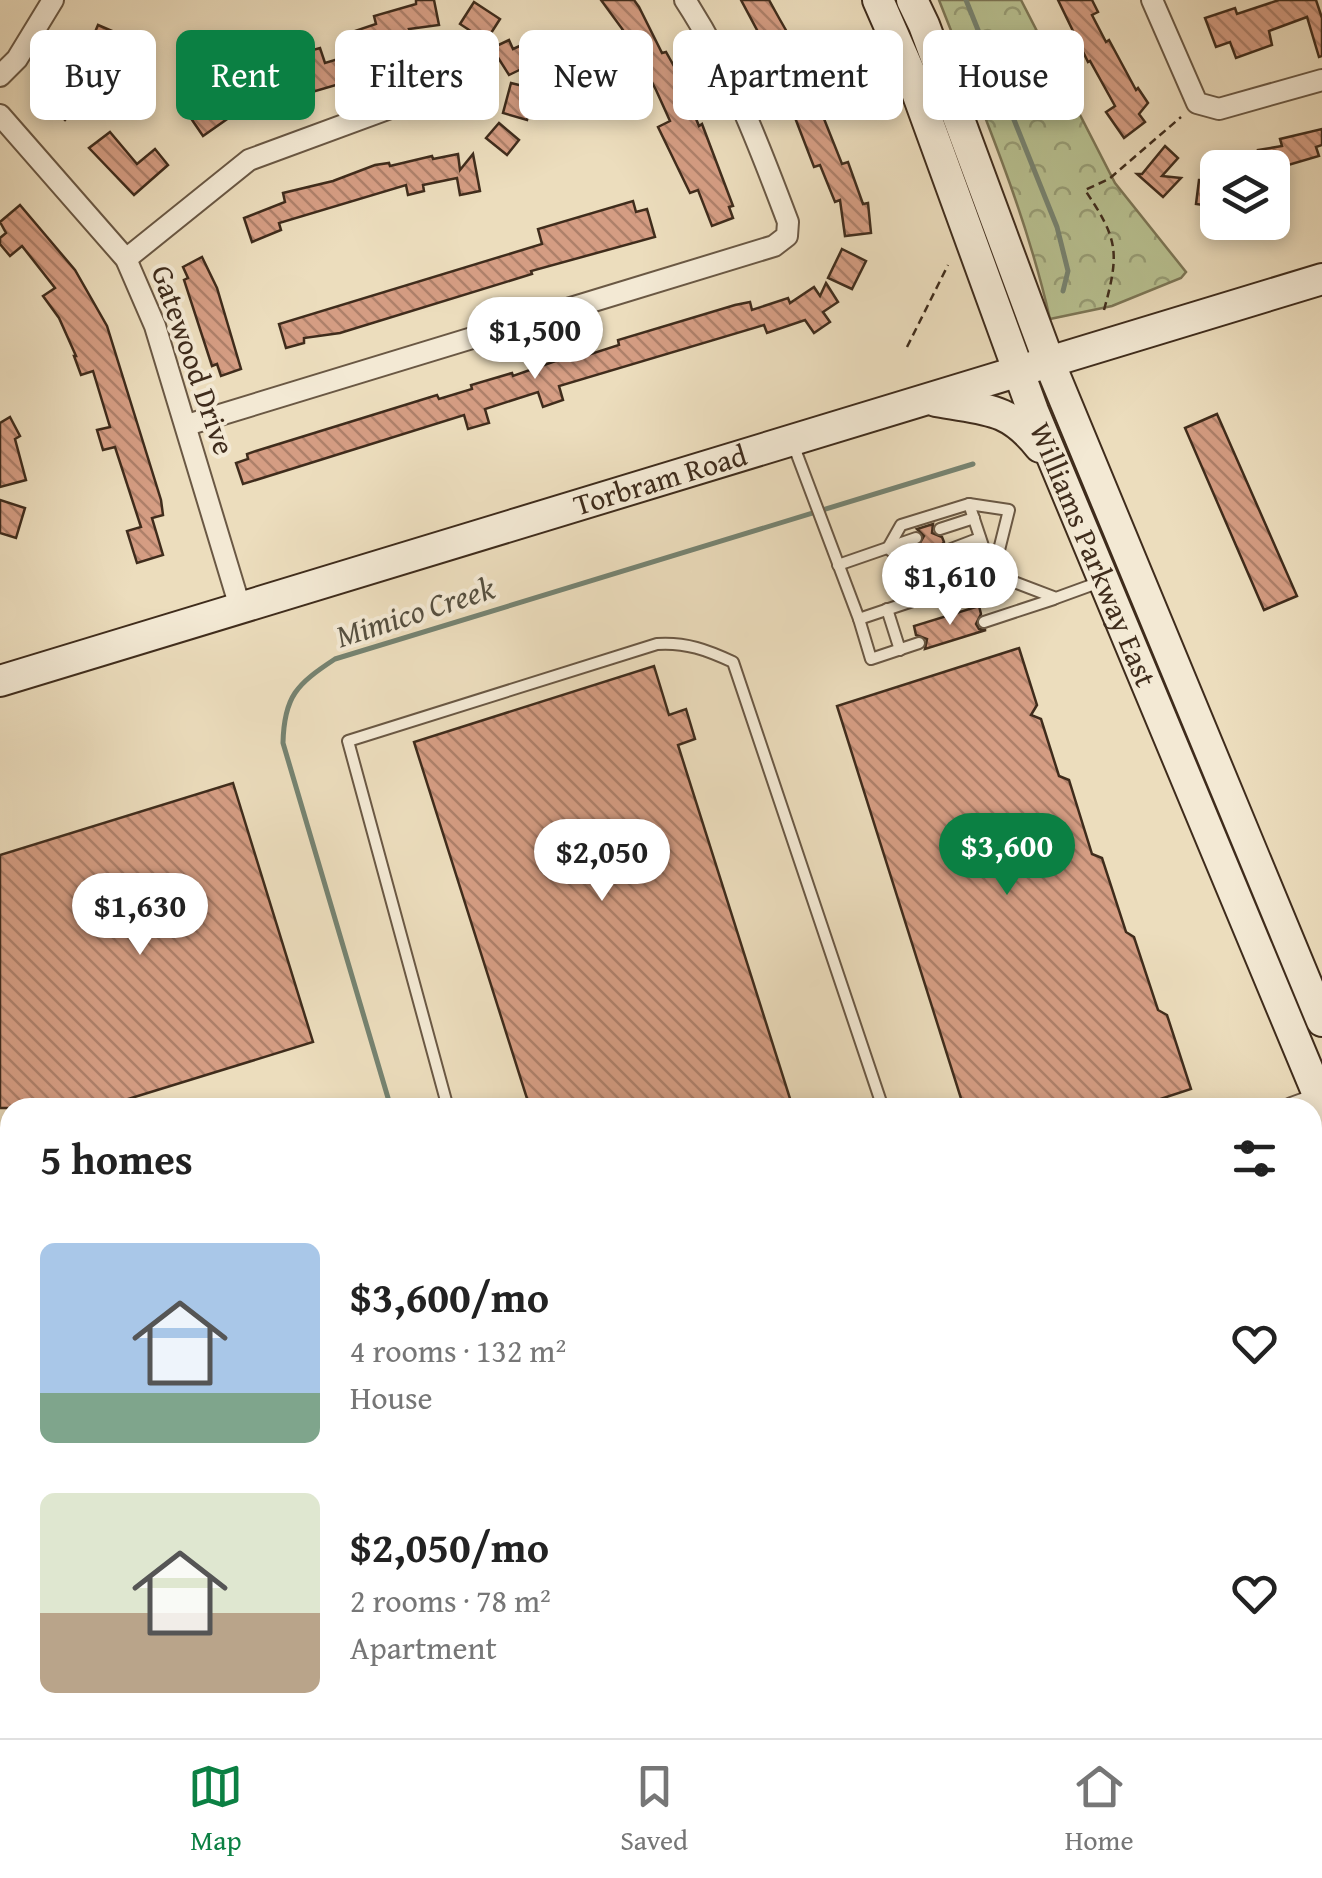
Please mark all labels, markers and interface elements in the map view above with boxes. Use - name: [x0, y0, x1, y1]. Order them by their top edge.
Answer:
- chip: Buy: [30, 30, 156, 120]
- chip: Rent: [176, 30, 315, 120]
- chip: Filters: [335, 30, 499, 120]
- chip: New: [519, 30, 653, 120]
- chip: Apartment: [673, 30, 903, 120]
- chip: House: [923, 30, 1084, 120]
- map controls: [1200, 150, 1290, 240]
- button: layers: [1200, 150, 1290, 240]
- street label: Gatewood Drive: [141, 259, 247, 460]
- pin: $1,500: [454, 297, 616, 382]
- text: $1,500: [489, 306, 581, 353]
- street label: Williams Parkway East: [1019, 415, 1169, 694]
- street label: Torbram Road: [568, 432, 752, 526]
- pin: $1,610: [869, 543, 1031, 628]
- text: $1,610: [904, 552, 996, 599]
- water label: Mimico Creek: [329, 564, 501, 659]
- pin: $3,600: [926, 813, 1088, 898]
- pin: $2,050: [521, 819, 683, 904]
- text: $3,600: [961, 822, 1053, 869]
- text: $2,050: [556, 828, 648, 875]
- pin: $1,630: [59, 873, 221, 958]
- text: $1,630: [94, 882, 186, 929]
- text: 5 homes: [40, 1128, 193, 1189]
- icon: filters: [1227, 1131, 1282, 1186]
- text: $3,600/mo: [350, 1266, 549, 1327]
- icon: home: [120, 1283, 240, 1403]
- icon: heart: [1227, 1316, 1282, 1371]
- text: 4 rooms · 132 m²: [350, 1327, 566, 1374]
- text: House: [350, 1374, 433, 1421]
- text: $2,050/mo: [350, 1516, 549, 1577]
- icon: home: [120, 1533, 240, 1653]
- icon: heart: [1227, 1566, 1282, 1621]
- text: 2 rooms · 78 m²: [350, 1577, 551, 1624]
- text: Apartment: [350, 1624, 497, 1671]
- tab: Map: [188, 1759, 243, 1860]
- tab: Saved: [620, 1759, 688, 1860]
- tab: Home: [1065, 1759, 1134, 1860]

